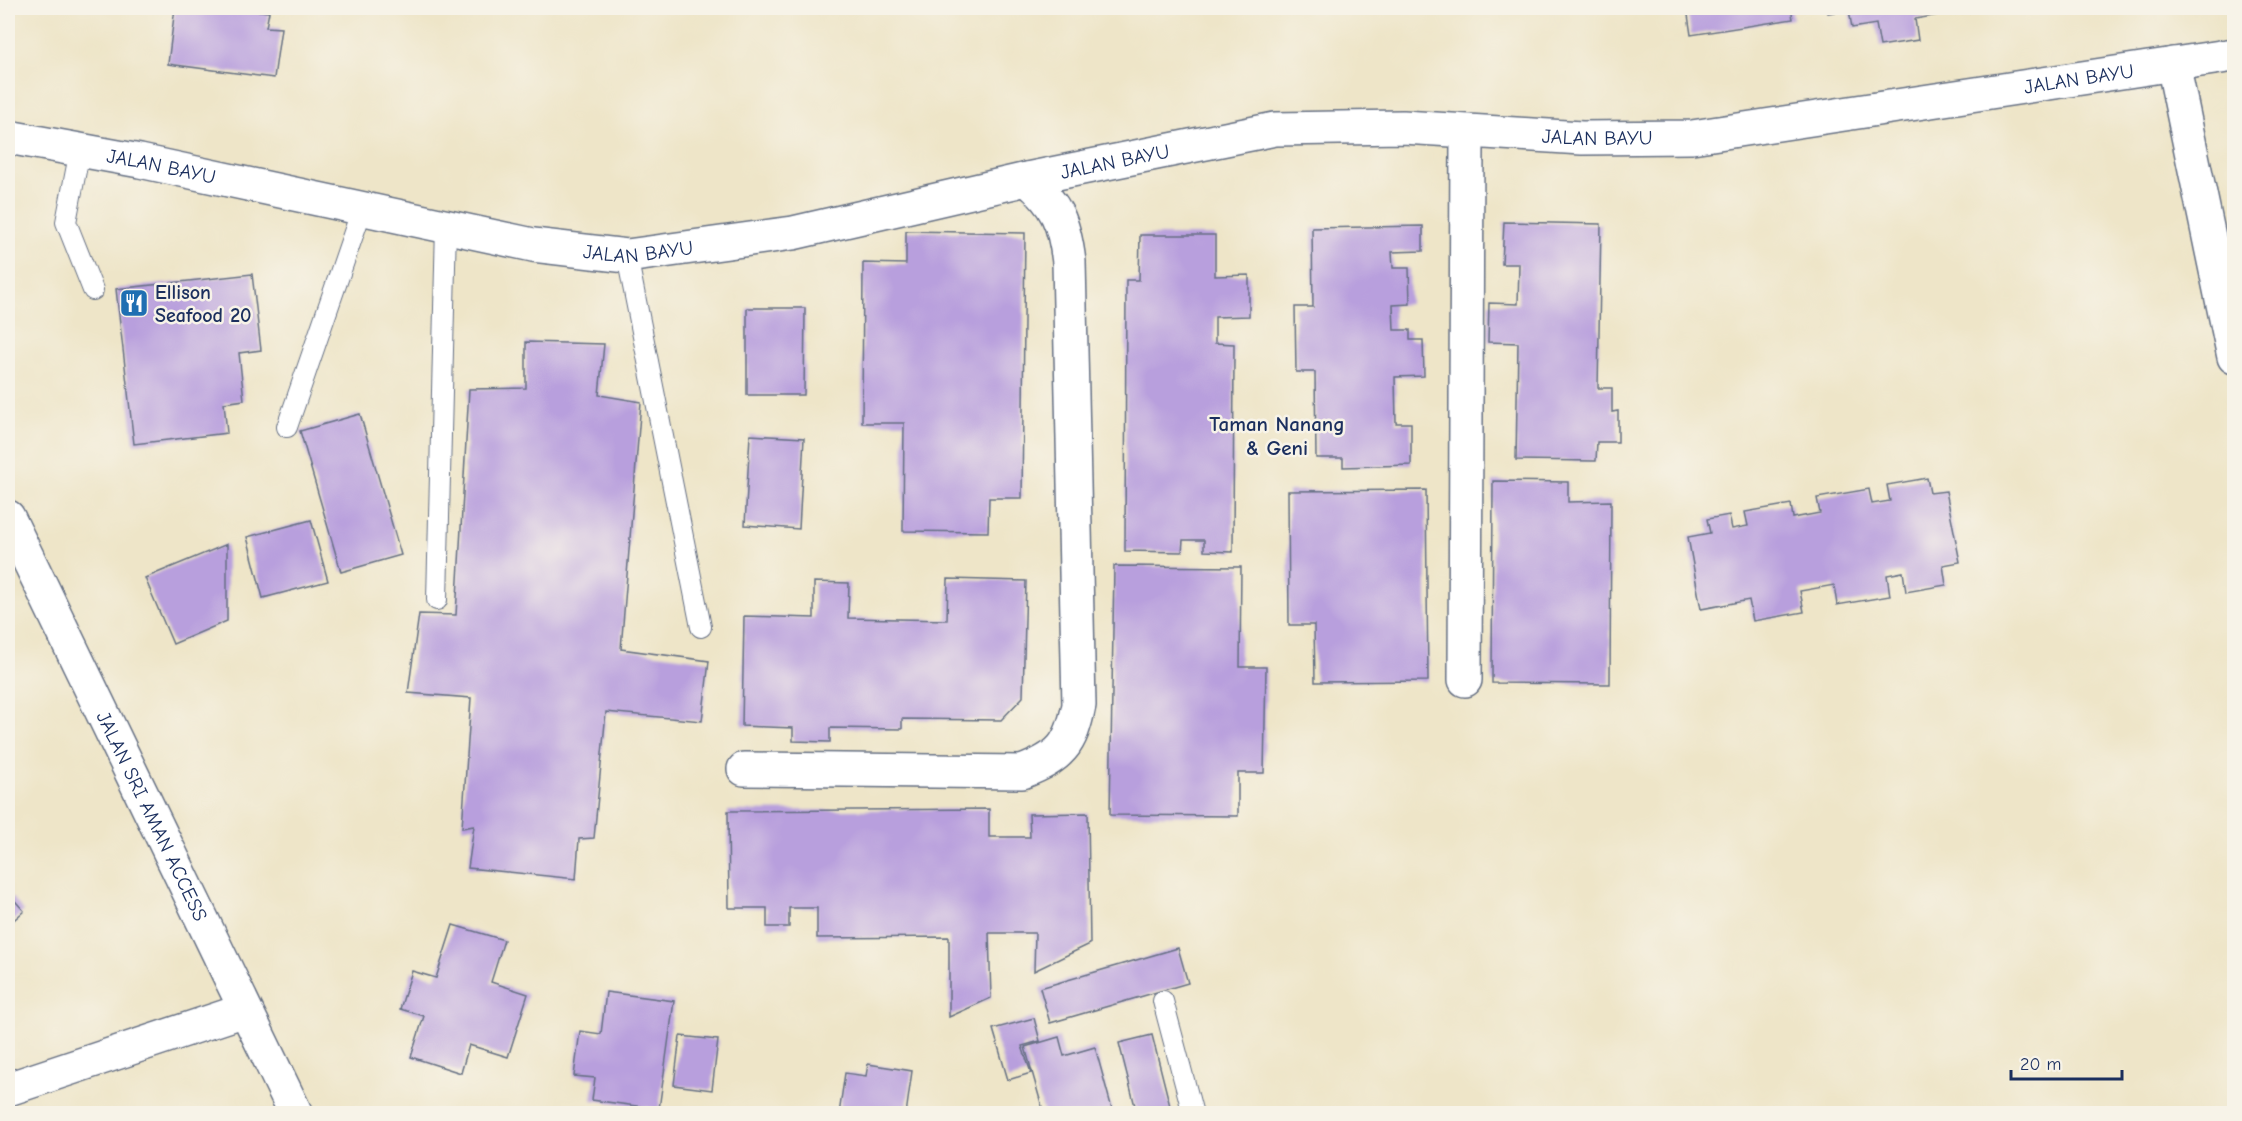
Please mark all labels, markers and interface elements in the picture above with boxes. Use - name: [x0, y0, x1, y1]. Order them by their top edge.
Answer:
- street label: JALAN BAYU: [2022, 59, 2135, 99]
- street label: JALAN BAYU: [1541, 125, 1653, 150]
- street label: JALAN BAYU: [1058, 140, 1171, 184]
- street label: JALAN BAYU: [105, 144, 218, 189]
- street label: JALAN BAYU: [582, 236, 695, 268]
- place label: Ellison Seafood 20: [155, 281, 252, 327]
- restaurant icon: Ellison Seafood 20: [118, 287, 150, 319]
- district label: Taman Nanang & Geni: [1209, 412, 1345, 460]
- street label: JALAN SRI AMAN ACCESS: [91, 708, 212, 925]
- scale bar: [2011, 1043, 2122, 1081]
- text: 20 m: [2020, 1054, 2061, 1075]

